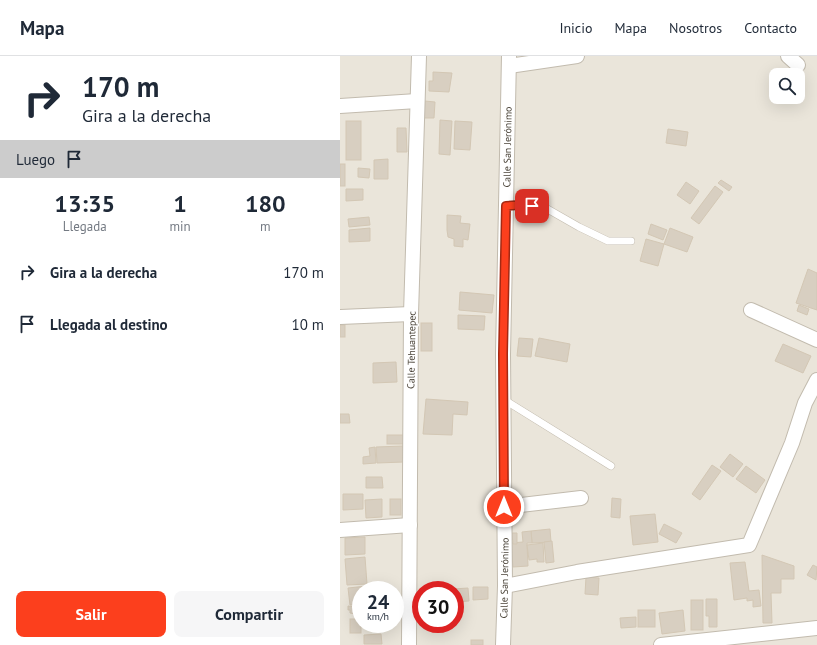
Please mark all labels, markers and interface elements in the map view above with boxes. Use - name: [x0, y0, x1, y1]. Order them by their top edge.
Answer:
- text: Mapa: [20, 16, 64, 40]
- text: Inicio: [559, 19, 592, 37]
- text: Mapa: [614, 19, 647, 37]
- text: Nosotros: [669, 19, 722, 37]
- text: Contacto: [744, 19, 797, 37]
- text: 170 m: [82, 68, 159, 105]
- map controls: [769, 68, 805, 104]
- button: search: [769, 68, 805, 104]
- icon: right: [16, 72, 68, 124]
- text: Gira a la derecha: [82, 104, 211, 127]
- street label: Calle San Jerónimo: [500, 106, 515, 188]
- icon: arrive: [63, 148, 85, 170]
- text: Luego: [16, 150, 55, 169]
- text: 13:35: [54, 188, 115, 219]
- text: 1: [173, 188, 187, 219]
- text: 180: [245, 188, 286, 219]
- pin: [515, 189, 549, 223]
- icon: arrive: [521, 195, 543, 217]
- text: Llegada: [63, 218, 107, 235]
- text: min: [169, 218, 191, 235]
- text: m: [260, 218, 271, 235]
- icon: right: [16, 261, 38, 283]
- text: Gira a la derecha: [50, 263, 157, 282]
- text: 170 m: [283, 263, 324, 282]
- street label: Calle Tehuantepec: [404, 311, 419, 389]
- icon: arrive: [16, 313, 38, 335]
- text: Llegada al destino: [50, 315, 168, 334]
- text: 10 m: [291, 315, 324, 334]
- position arrow: [483, 486, 525, 528]
- street label: Calle San Jerónimo: [497, 537, 512, 619]
- speed limit sign: 30: [412, 581, 464, 633]
- text: 24: [367, 589, 389, 615]
- button: Salir: [16, 591, 166, 637]
- button: Compartir: [174, 591, 324, 637]
- text: km/h: [367, 610, 389, 623]

